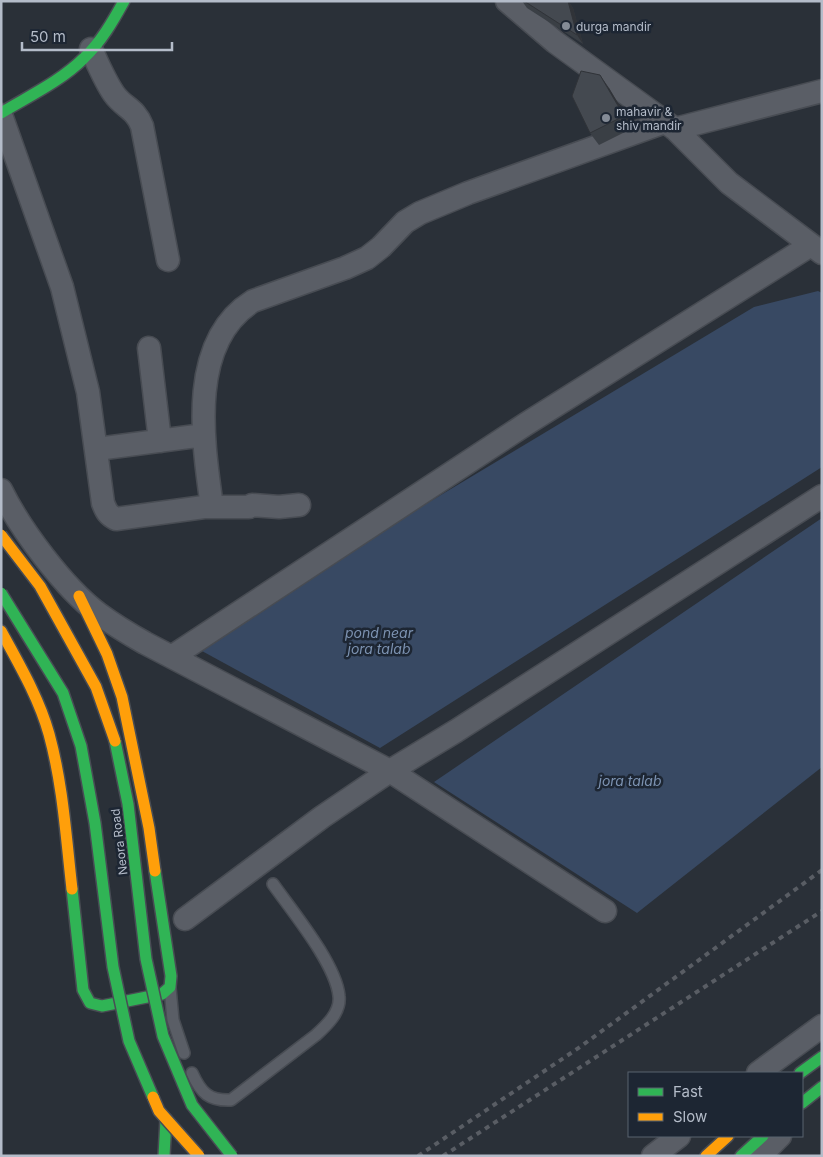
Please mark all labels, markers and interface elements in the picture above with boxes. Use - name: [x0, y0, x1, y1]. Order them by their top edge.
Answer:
- place label: durga mandir: [576, 19, 652, 34]
- scale bar: [22, 20, 172, 52]
- marker: durga mandir: [560, 20, 572, 32]
- text: 50 m: [30, 27, 66, 46]
- place label: mahavir & shiv mandir: [616, 104, 682, 133]
- marker: mahavir & shiv mandir: [600, 112, 612, 124]
- water label: pond near jora talab: [344, 624, 414, 657]
- water label: jora talab: [597, 772, 661, 789]
- street label: Neora Road: [107, 808, 131, 876]
- legend: [628, 1072, 803, 1137]
- text: Fast: [673, 1082, 703, 1101]
- text: Slow: [673, 1107, 707, 1126]

